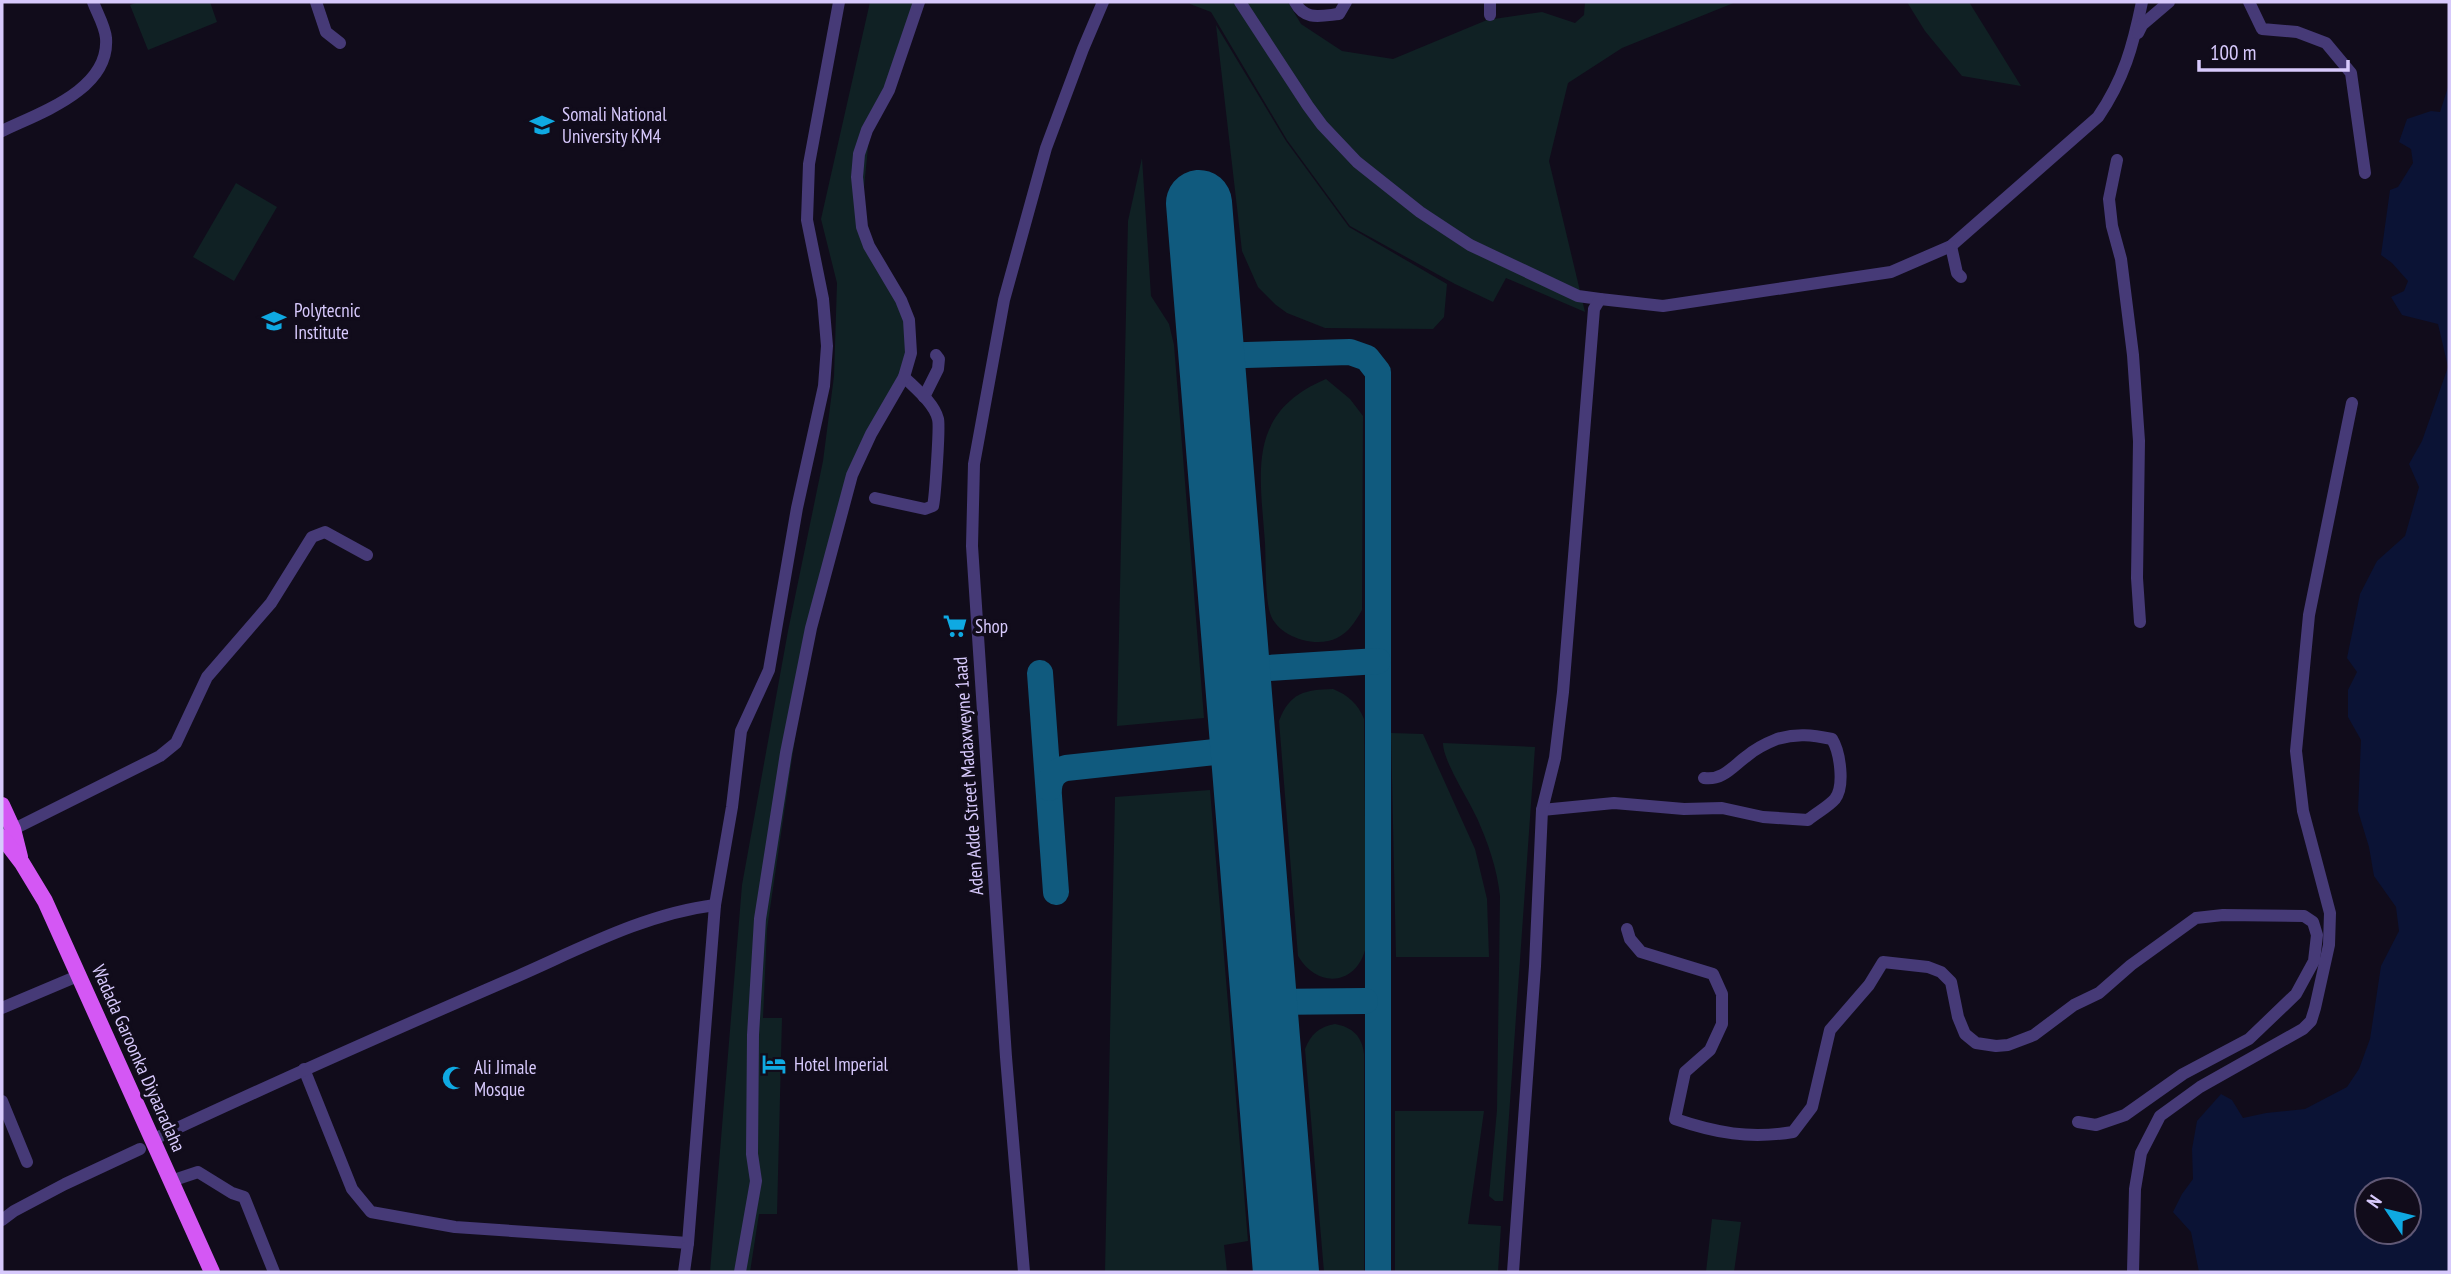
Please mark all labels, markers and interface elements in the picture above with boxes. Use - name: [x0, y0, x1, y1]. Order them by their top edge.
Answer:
- scale bar: [2199, 28, 2348, 72]
- text: 100 m: [2210, 39, 2256, 66]
- place label: Somali National University KM4: [562, 102, 667, 148]
- school or university icon: Somali National University KM4: [528, 111, 556, 139]
- place label: Polytecnic Institute: [294, 298, 361, 344]
- school or university icon: Polytecnic Institute: [260, 307, 288, 335]
- supermarket icon: Shop: [941, 612, 969, 640]
- place label: Shop: [975, 614, 1008, 638]
- street label: Aden Adde Street Madaxweyne 1aad: [948, 656, 988, 896]
- street label: Wadada Garoonka Diyaaradaha: [87, 961, 191, 1155]
- hotel icon: Hotel Imperial: [760, 1050, 788, 1078]
- place label: Hotel Imperial: [794, 1052, 889, 1076]
- place label: Ali Jimale Mosque: [474, 1055, 537, 1101]
- mosque icon: Ali Jimale Mosque: [440, 1064, 468, 1092]
- north arrow: [2353, 1176, 2423, 1246]
- text: N: [2361, 1190, 2387, 1212]

